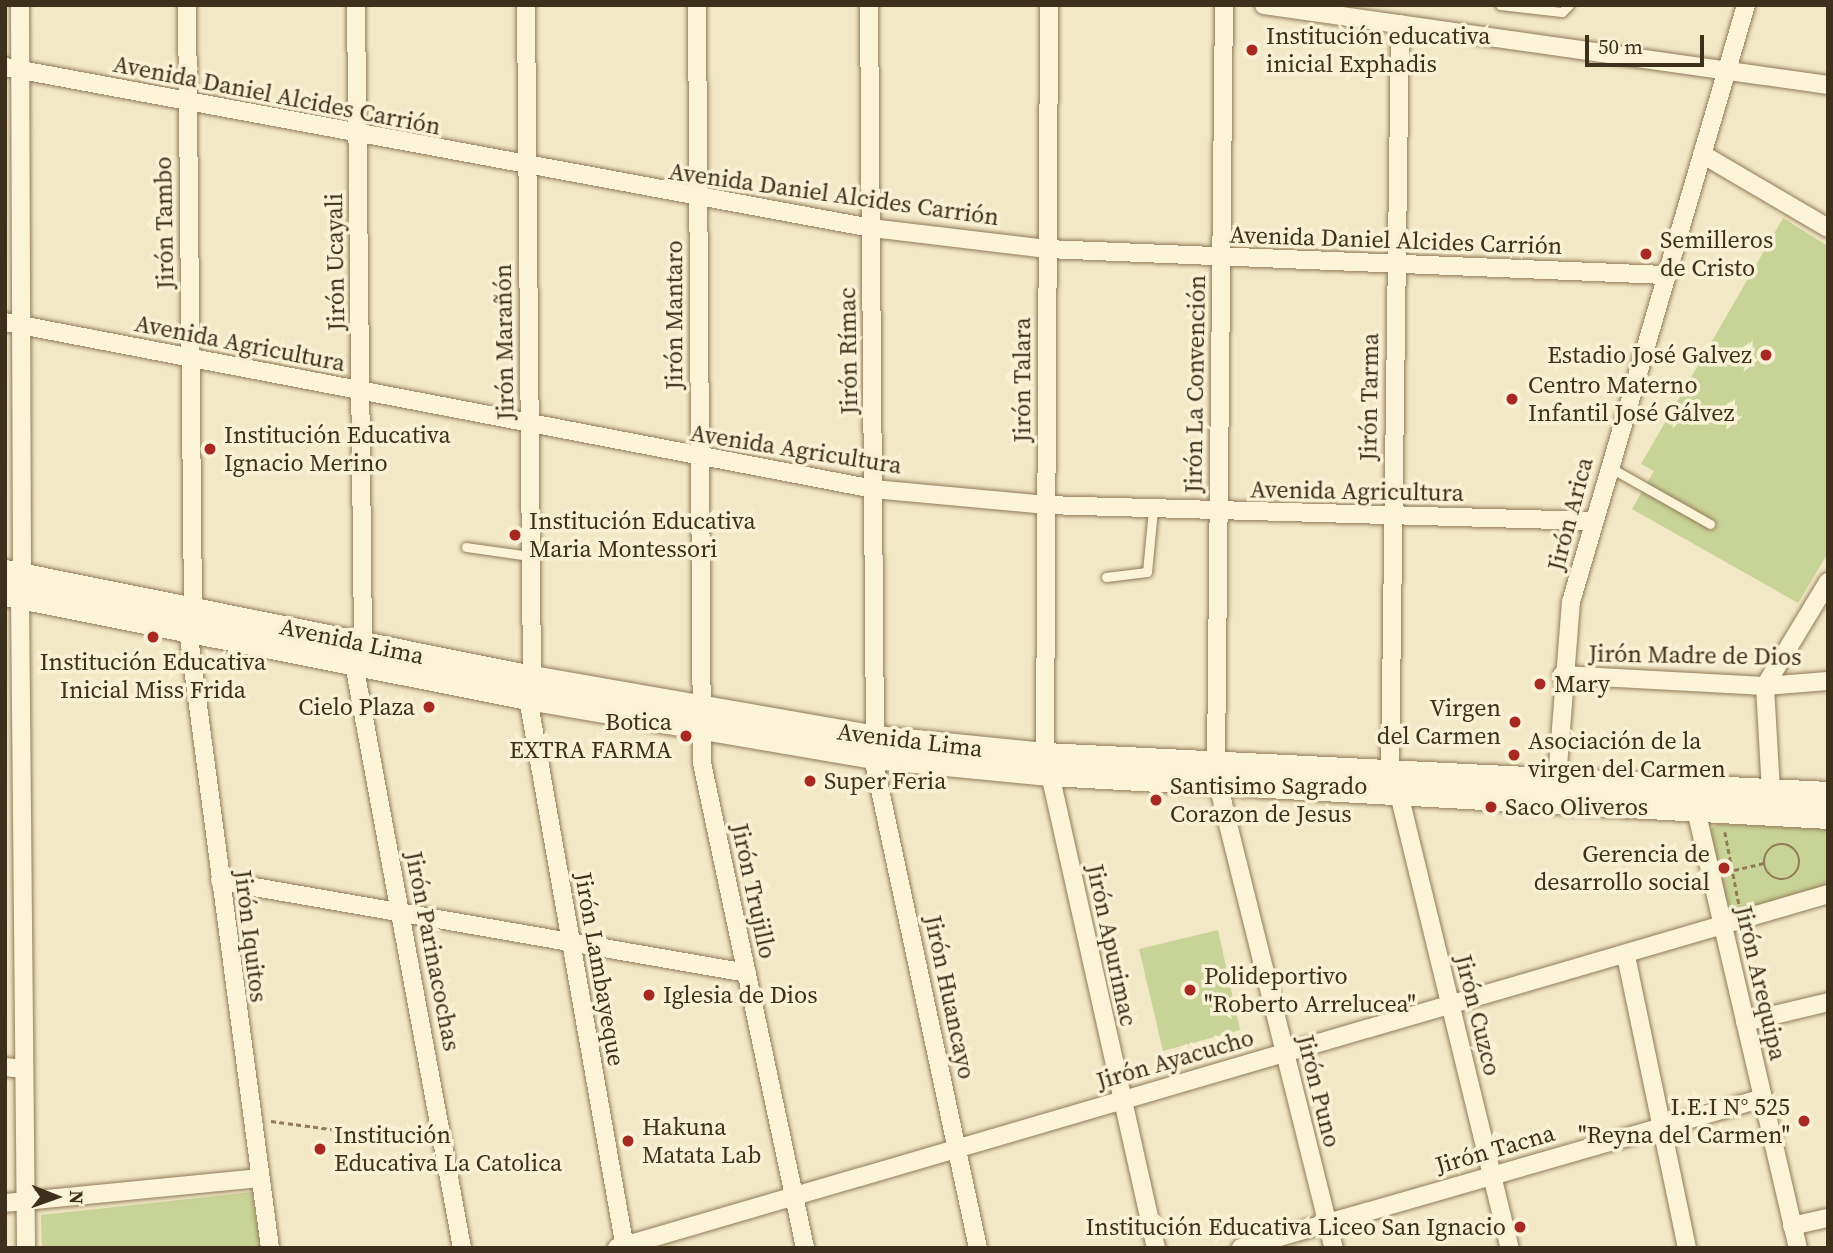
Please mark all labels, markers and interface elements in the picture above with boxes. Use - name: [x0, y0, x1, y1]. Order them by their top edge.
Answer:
- scale bar: [1588, 21, 1707, 65]
- place label: Institución educativa inicial Exphadis: [1266, 22, 1490, 78]
- text: 50 m: [1598, 32, 1643, 61]
- marker: Institución educativa inicial Exphadis: [1244, 42, 1260, 58]
- street label: Avenida Daniel Alcides Carrión: [111, 49, 443, 141]
- street label: Jirón Tambo: [148, 156, 180, 290]
- street label: Avenida Daniel Alcides Carrión: [667, 157, 1001, 231]
- street label: Jirón Ucayali: [319, 193, 351, 331]
- street label: Avenida Daniel Alcides Carrión: [1229, 220, 1563, 260]
- place label: Semilleros de Cristo: [1660, 226, 1773, 282]
- street label: Jirón Mantaro: [660, 240, 688, 390]
- marker: Semilleros de Cristo: [1638, 246, 1654, 262]
- street label: Jirón Marañón: [488, 263, 520, 421]
- street label: Jirón La Convención: [1179, 275, 1211, 493]
- street label: Jirón Rímac: [832, 287, 864, 415]
- street label: Avenida Agricultura: [132, 308, 348, 378]
- street label: Jirón Talara: [1008, 317, 1036, 443]
- street label: Jirón Tarma: [1353, 332, 1385, 462]
- place label: Estadio José Galvez: [1547, 341, 1752, 369]
- marker: Estadio José Galvez: [1758, 347, 1774, 363]
- place label: Centro Materno Infantil José Gálvez: [1528, 371, 1734, 427]
- marker: Centro Materno Infantil José Gálvez: [1502, 389, 1522, 409]
- street label: Avenida Agricultura: [688, 418, 904, 480]
- place label: Institución Educativa Ignacio Merino: [224, 421, 451, 477]
- marker: Institución Educativa Ignacio Merino: [202, 441, 218, 457]
- street label: Jirón Arica: [1541, 454, 1599, 574]
- street label: Avenida Agricultura: [1250, 475, 1464, 507]
- place label: Institución Educativa Maria Montessori: [529, 507, 756, 563]
- marker: Institución Educativa Maria Montessori: [507, 527, 523, 543]
- street label: Avenida Lima: [277, 612, 427, 670]
- marker: Institución Educativa Inicial Miss Frida: [145, 629, 161, 645]
- street label: Jirón Madre de Dios: [1588, 639, 1802, 671]
- place label: Institución Educativa Inicial Miss Frida: [40, 648, 266, 704]
- place label: Mary: [1554, 670, 1610, 698]
- marker: Mary: [1532, 676, 1548, 692]
- place label: Cielo Plaza: [298, 693, 415, 721]
- place label: Virgen del Carmen: [1377, 694, 1501, 750]
- marker: Cielo Plaza: [421, 699, 437, 715]
- place label: Botica EXTRA FARMA: [509, 708, 672, 764]
- marker: Virgen del Carmen: [1507, 714, 1523, 730]
- street label: Avenida Lima: [836, 717, 984, 763]
- place label: Asociación de la virgen del Carmen: [1528, 727, 1726, 783]
- marker: Botica EXTRA FARMA: [678, 728, 694, 744]
- marker: Asociación de la virgen del Carmen: [1506, 747, 1522, 763]
- place label: Super Feria: [824, 767, 946, 795]
- place label: Santisimo Sagrado Corazon de Jesus: [1170, 772, 1367, 828]
- marker: Super Feria: [802, 773, 818, 789]
- marker: Santisimo Sagrado Corazon de Jesus: [1148, 792, 1164, 808]
- place label: Saco Oliveros: [1505, 793, 1648, 821]
- marker: Saco Oliveros: [1483, 799, 1499, 815]
- street label: Jirón Trujillo: [726, 820, 782, 962]
- place label: Gerencia de desarrollo social: [1534, 840, 1710, 896]
- street label: Jirón Parinacochas: [400, 849, 466, 1053]
- marker: Gerencia de desarrollo social: [1716, 860, 1732, 876]
- street label: Jirón Apurimac: [1081, 861, 1143, 1029]
- street label: Jirón Iquitos: [229, 868, 273, 1004]
- street label: Jirón Lambayeque: [569, 870, 631, 1068]
- street label: Jirón Arequipa: [1729, 903, 1793, 1063]
- street label: Jirón Huancayo: [919, 912, 981, 1082]
- street label: Jirón Cuzco: [1449, 951, 1507, 1079]
- place label: Polideportivo "Roberto Arrelucea": [1204, 962, 1416, 1018]
- place label: Iglesia de Dios: [663, 981, 818, 1009]
- marker: Polideportivo "Roberto Arrelucea": [1182, 982, 1198, 998]
- marker: Iglesia de Dios: [641, 987, 657, 1003]
- street label: Jirón Ayacucho: [1093, 1023, 1257, 1095]
- street label: Jirón Puno: [1291, 1032, 1347, 1150]
- place label: I.E.I N° 525 "Reyna del Carmen": [1578, 1093, 1790, 1149]
- place label: Hakuna Matata Lab: [642, 1113, 761, 1169]
- marker: I.E.I N° 525 "Reyna del Carmen": [1796, 1113, 1812, 1129]
- street label: Jirón Tacna: [1432, 1118, 1558, 1180]
- place label: Institución Educativa La Catolica: [334, 1121, 562, 1177]
- marker: Hakuna Matata Lab: [620, 1133, 636, 1149]
- marker: Institución Educativa La Catolica: [312, 1141, 328, 1157]
- north arrow: [21, 1162, 91, 1232]
- text: N: [64, 1190, 90, 1205]
- place label: Institución Educativa Liceo San Ignacio: [1085, 1213, 1506, 1241]
- marker: Institución Educativa Liceo San Ignacio: [1512, 1219, 1528, 1235]

